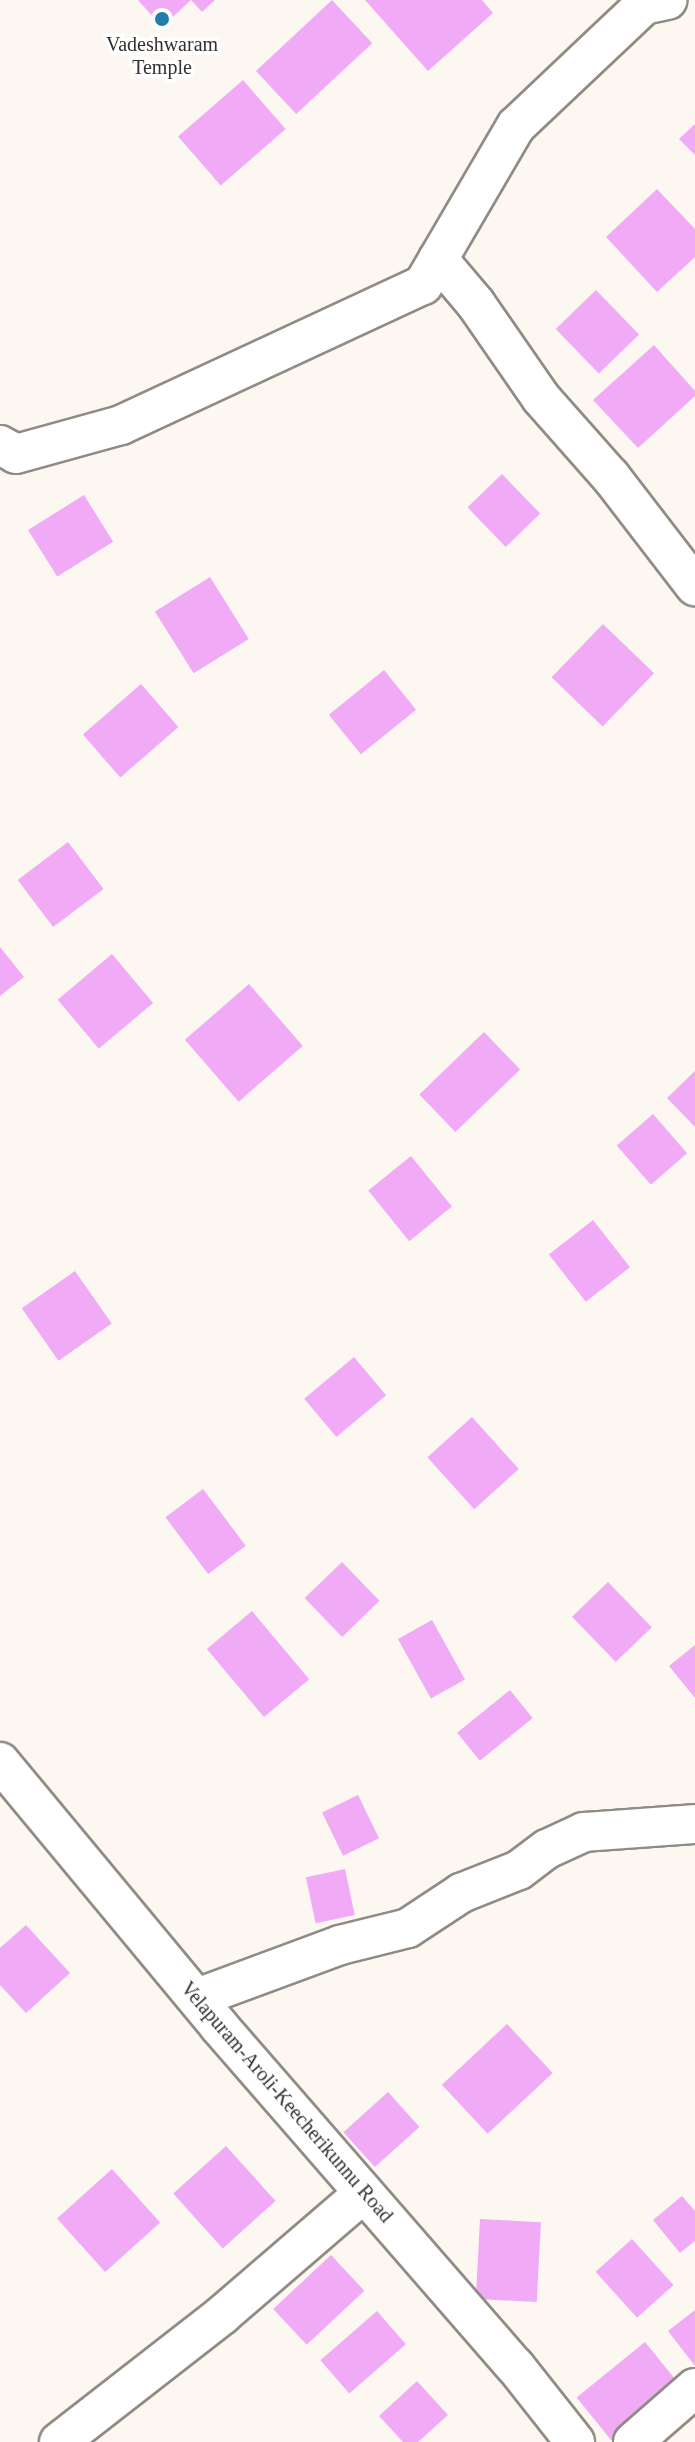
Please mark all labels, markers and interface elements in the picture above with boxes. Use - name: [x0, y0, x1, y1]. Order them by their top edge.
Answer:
- marker: Vadeshwaram Temple: [153, 10, 171, 28]
- place label: Vadeshwaram Temple: [106, 32, 218, 79]
- street label: Velapuram-Aroli-Keecherikunnu Road: [176, 1977, 398, 2227]

